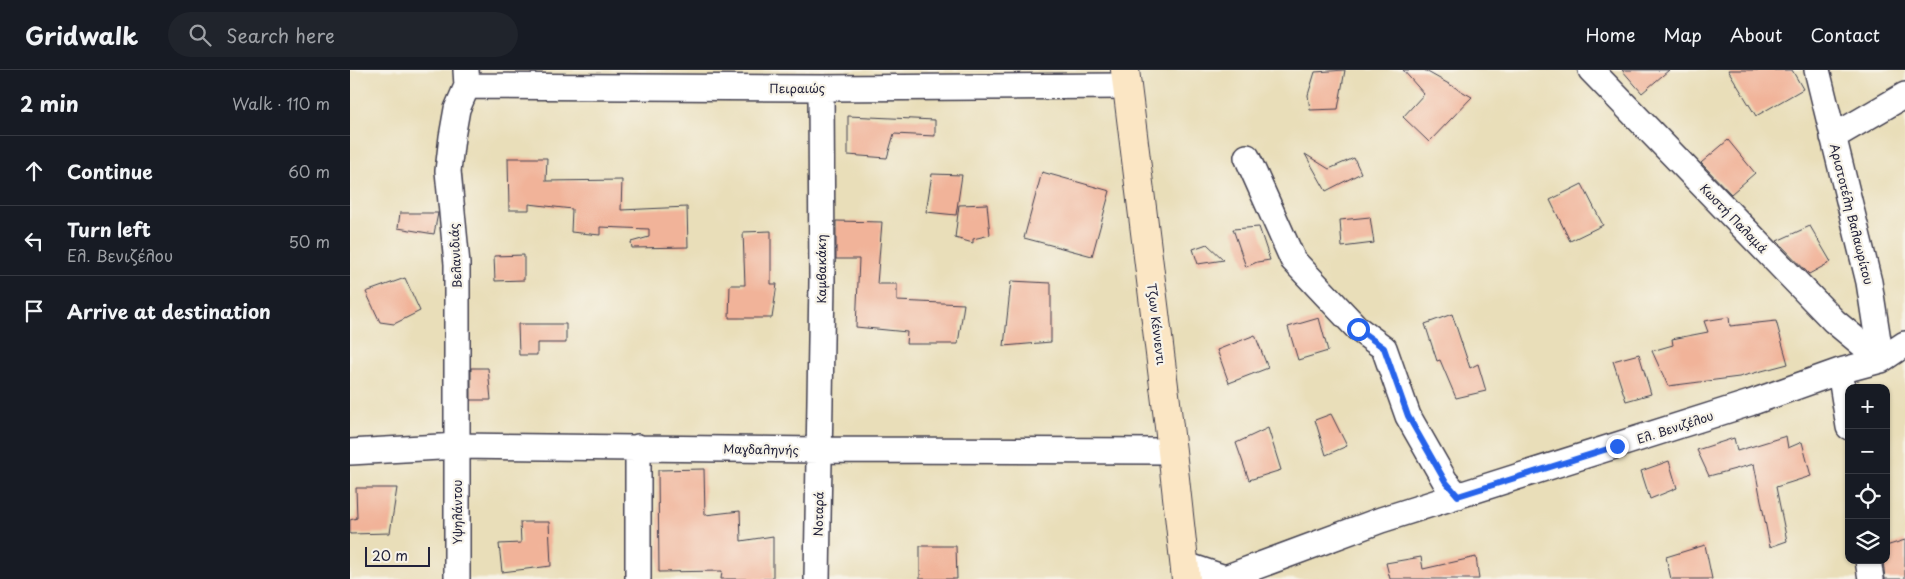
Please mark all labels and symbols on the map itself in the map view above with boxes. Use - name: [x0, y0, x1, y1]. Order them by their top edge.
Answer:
- street label: Πειραιώς: [769, 79, 825, 97]
- street label: Αριστοτέλη Βαλαωρίτου: [1826, 142, 1878, 286]
- street label: Κωστή Παλαμά: [1696, 179, 1772, 257]
- street label: Βελανιδιάς: [444, 223, 466, 289]
- street label: Καμβακάκη: [812, 234, 830, 304]
- street label: Τζων Κέννεντι: [1143, 282, 1171, 366]
- route start: [1347, 318, 1370, 341]
- street label: Ελ. Βενιζέλου: [1634, 406, 1716, 448]
- route end: [1606, 435, 1629, 458]
- street label: Μαγδαληνής: [723, 439, 799, 459]
- street label: Υψηλάντου: [448, 479, 466, 544]
- street label: Νοταρά: [809, 491, 827, 537]
- scale bar: [365, 544, 430, 567]

